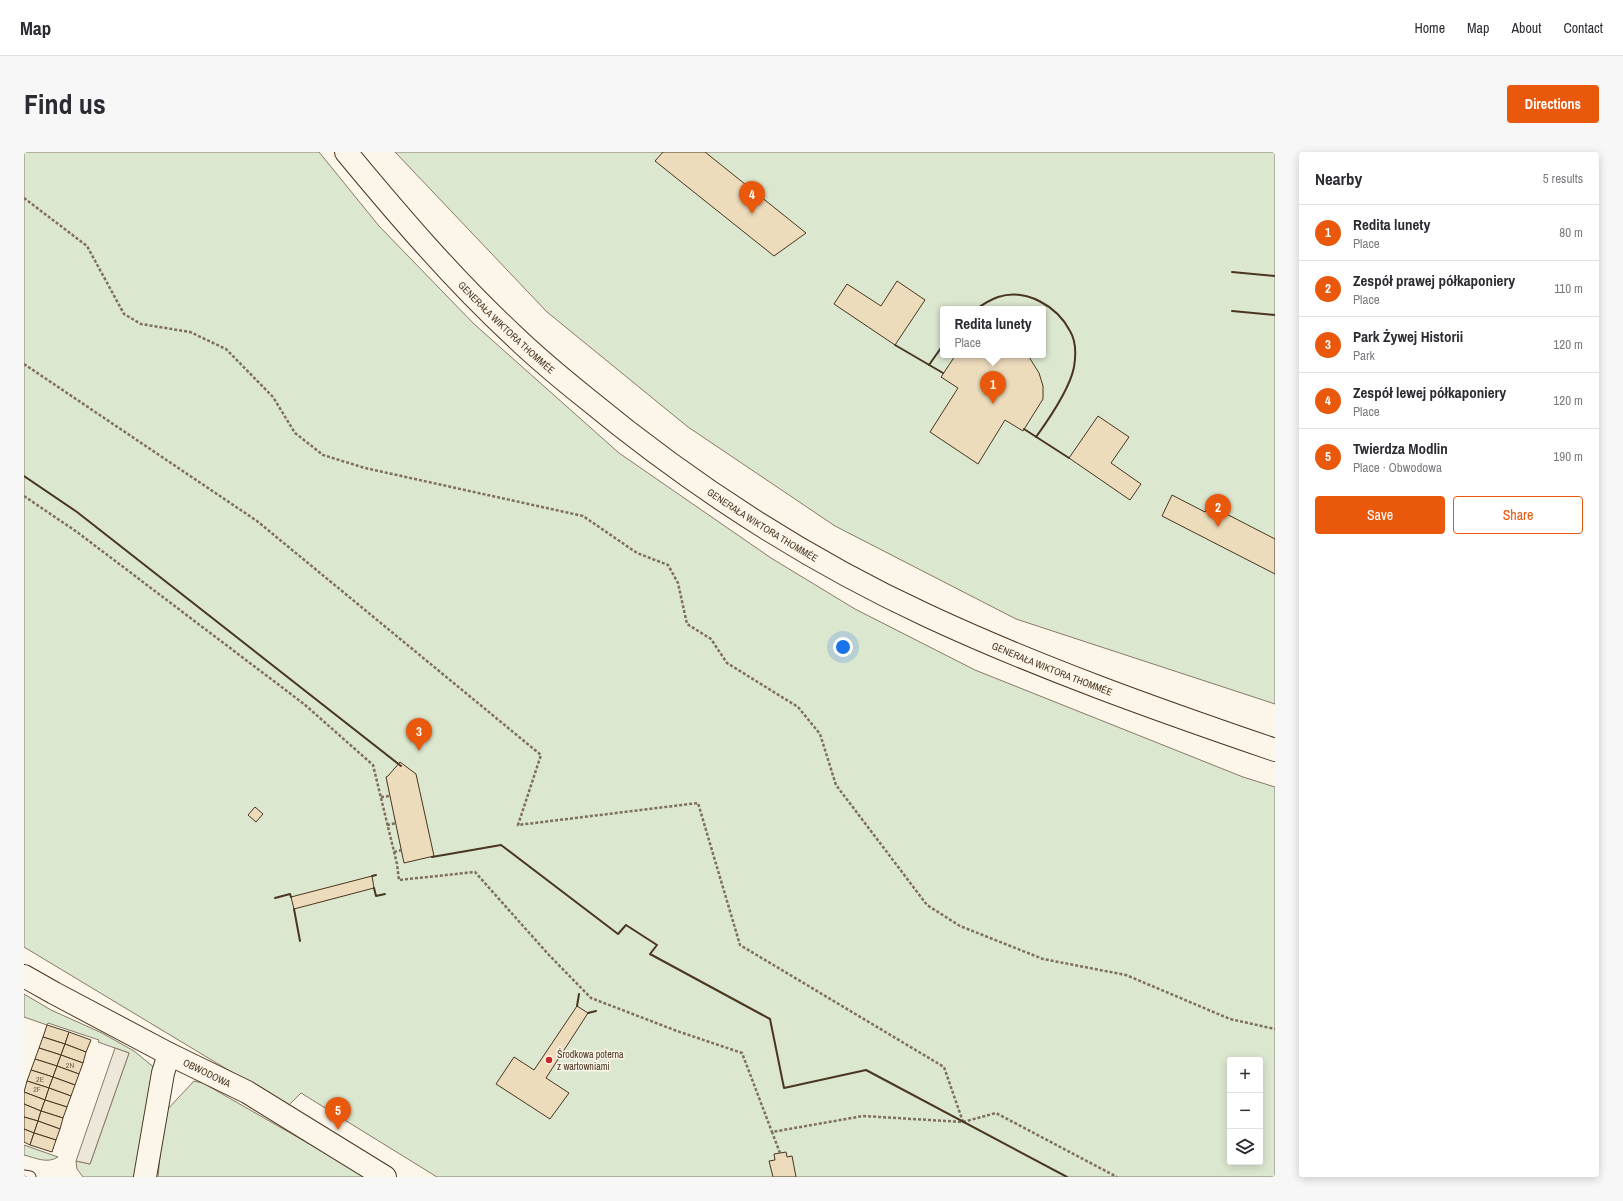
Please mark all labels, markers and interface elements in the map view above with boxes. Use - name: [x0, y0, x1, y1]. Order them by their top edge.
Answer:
- text: Map: [20, 15, 51, 41]
- text: Home: [1414, 19, 1445, 37]
- text: Map: [1467, 19, 1489, 37]
- text: About: [1511, 19, 1541, 37]
- text: Contact: [1563, 19, 1603, 37]
- text: Find us: [24, 85, 106, 123]
- button: Directions: [1507, 85, 1599, 123]
- text: Nearby: [1315, 167, 1362, 190]
- text: 5 results: [1543, 170, 1583, 187]
- pin: 4: [739, 181, 765, 214]
- text: Redita lunety: [1353, 214, 1430, 235]
- text: 1: [1325, 224, 1331, 241]
- text: 80 m: [1559, 224, 1583, 241]
- text: Place: [1353, 235, 1380, 252]
- text: Zespół prawej półkaponiery: [1353, 270, 1515, 291]
- street label: GENERAŁA WIKTORA THOMMÉE: [456, 278, 558, 376]
- text: 2: [1325, 280, 1331, 297]
- text: 110 m: [1554, 280, 1583, 297]
- text: Place: [1353, 291, 1380, 308]
- popup: [940, 306, 1046, 358]
- text: Redita lunety: [954, 313, 1032, 334]
- text: Park Żywej Historii: [1353, 326, 1463, 347]
- text: Place: [954, 334, 981, 351]
- text: 3: [1325, 336, 1331, 353]
- text: 120 m: [1553, 336, 1583, 353]
- text: Park: [1353, 347, 1375, 364]
- pin: 1: [980, 371, 1006, 404]
- text: Zespół lewej półkaponiery: [1353, 382, 1506, 403]
- text: 4: [1325, 392, 1331, 409]
- text: 120 m: [1553, 392, 1583, 409]
- text: Place: [1353, 403, 1380, 420]
- text: Twierdza Modlin: [1353, 438, 1448, 459]
- text: 5: [1325, 448, 1331, 465]
- text: 190 m: [1553, 448, 1583, 465]
- text: Place · Obwodowa: [1353, 459, 1442, 476]
- street label: GENERAŁA WIKTORA THOMMÉE: [705, 485, 820, 564]
- pin: 2: [1205, 494, 1231, 527]
- button: Save: [1315, 496, 1445, 534]
- button: Share: [1453, 496, 1583, 534]
- your location: [833, 637, 853, 657]
- street label: GENERAŁA WIKTORA THOMMÉE: [990, 639, 1114, 698]
- pin: 3: [406, 718, 432, 751]
- place label: Środkowa poterna z wartowniami: [557, 1048, 624, 1073]
- street label: OBWODOWA: [181, 1055, 233, 1090]
- marker: Środkowa poterna z wartowniami: [544, 1055, 554, 1065]
- map controls: [1227, 1057, 1263, 1165]
- button: +: [1227, 1057, 1263, 1093]
- house number: 2N: [66, 1060, 74, 1070]
- house number: 2E: [36, 1074, 44, 1084]
- house number: 2F: [33, 1084, 41, 1094]
- button: −: [1227, 1093, 1263, 1129]
- pin: 5: [325, 1097, 351, 1130]
- button: layers: [1227, 1129, 1263, 1165]

